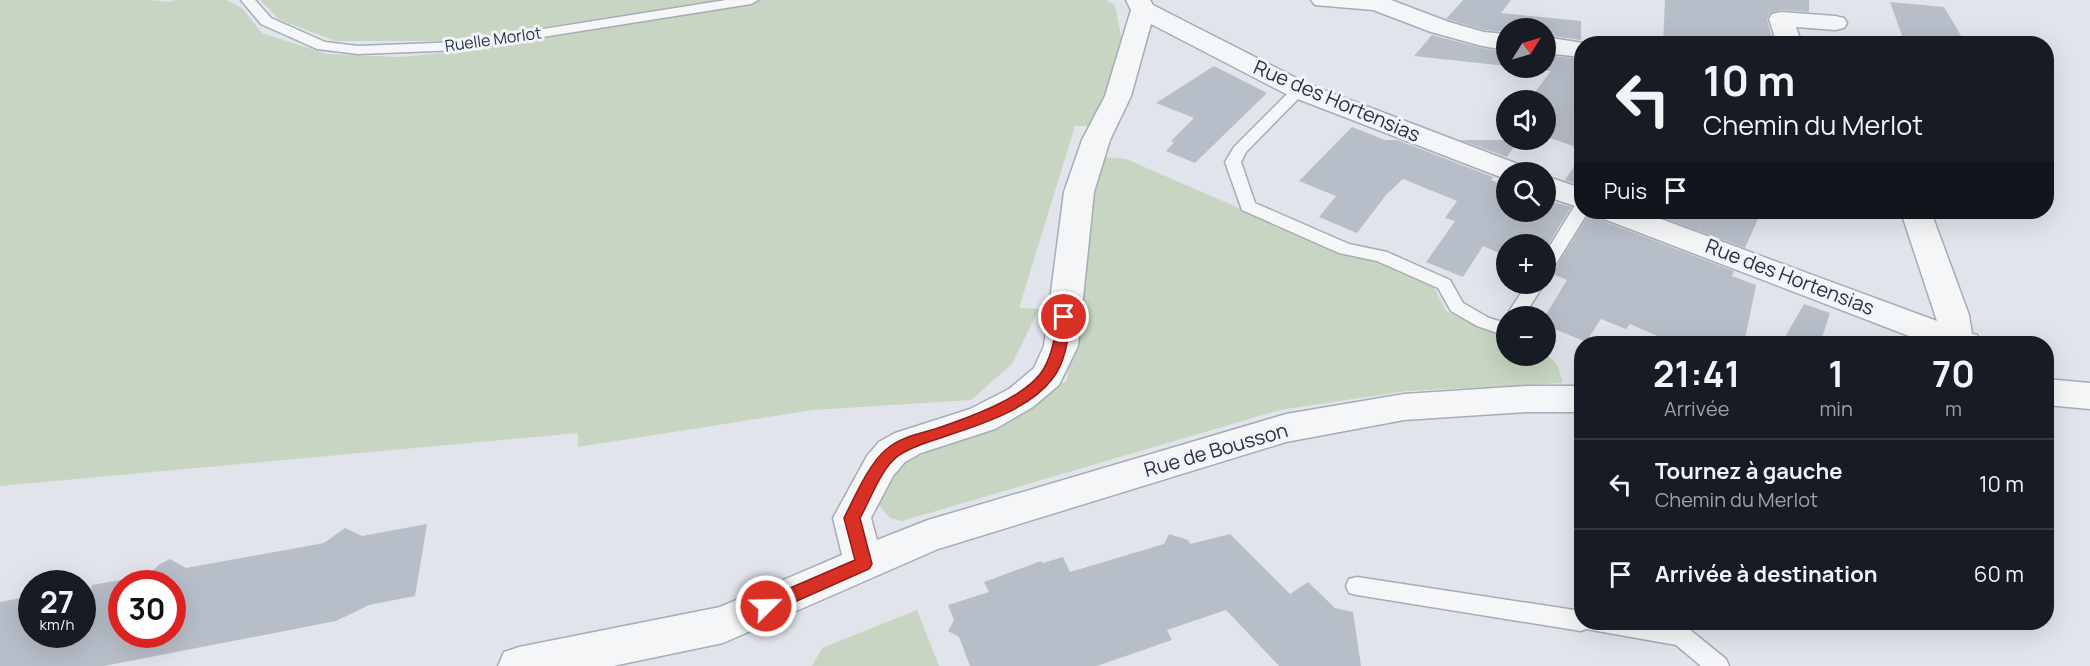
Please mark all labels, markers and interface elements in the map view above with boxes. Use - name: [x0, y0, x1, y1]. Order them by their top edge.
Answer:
- north arrow: [1496, 18, 1556, 78]
- map controls: [1496, 18, 1556, 366]
- street label: Ruelle Morlot: [443, 21, 543, 57]
- text: 10 m: [1703, 51, 1795, 109]
- street label: Rue des Hortensias: [1250, 53, 1425, 148]
- icon: left: [1604, 60, 1682, 138]
- button: sound: [1496, 90, 1556, 150]
- text: Chemin du Merlot: [1703, 106, 1923, 143]
- button: search: [1496, 162, 1556, 222]
- icon: arrive: [1659, 174, 1692, 207]
- text: Puis: [1604, 176, 1647, 206]
- street label: Rue des Hortensias: [1702, 232, 1878, 321]
- button: +: [1496, 234, 1556, 294]
- pin: [1038, 291, 1089, 342]
- icon: arrive: [1047, 300, 1080, 333]
- button: −: [1496, 306, 1556, 366]
- text: 21:41: [1653, 349, 1740, 398]
- text: 1: [1828, 349, 1844, 398]
- text: 70: [1932, 349, 1975, 398]
- text: Arrivée: [1664, 395, 1729, 422]
- text: min: [1819, 395, 1853, 422]
- text: m: [1945, 395, 1962, 422]
- street label: Rue de Bousson: [1141, 416, 1291, 483]
- text: Tournez à gauche: [1655, 456, 1842, 486]
- icon: left: [1604, 468, 1637, 501]
- text: 10 m: [1979, 469, 2024, 499]
- text: Chemin du Merlot: [1655, 486, 1818, 513]
- icon: arrive: [1604, 558, 1637, 591]
- text: Arrivée à destination: [1655, 559, 1878, 589]
- text: 60 m: [1974, 559, 2024, 589]
- speed limit sign: 30: [108, 570, 186, 648]
- position arrow: [734, 574, 798, 638]
- text: 27: [40, 581, 74, 622]
- text: km/h: [40, 614, 74, 635]

